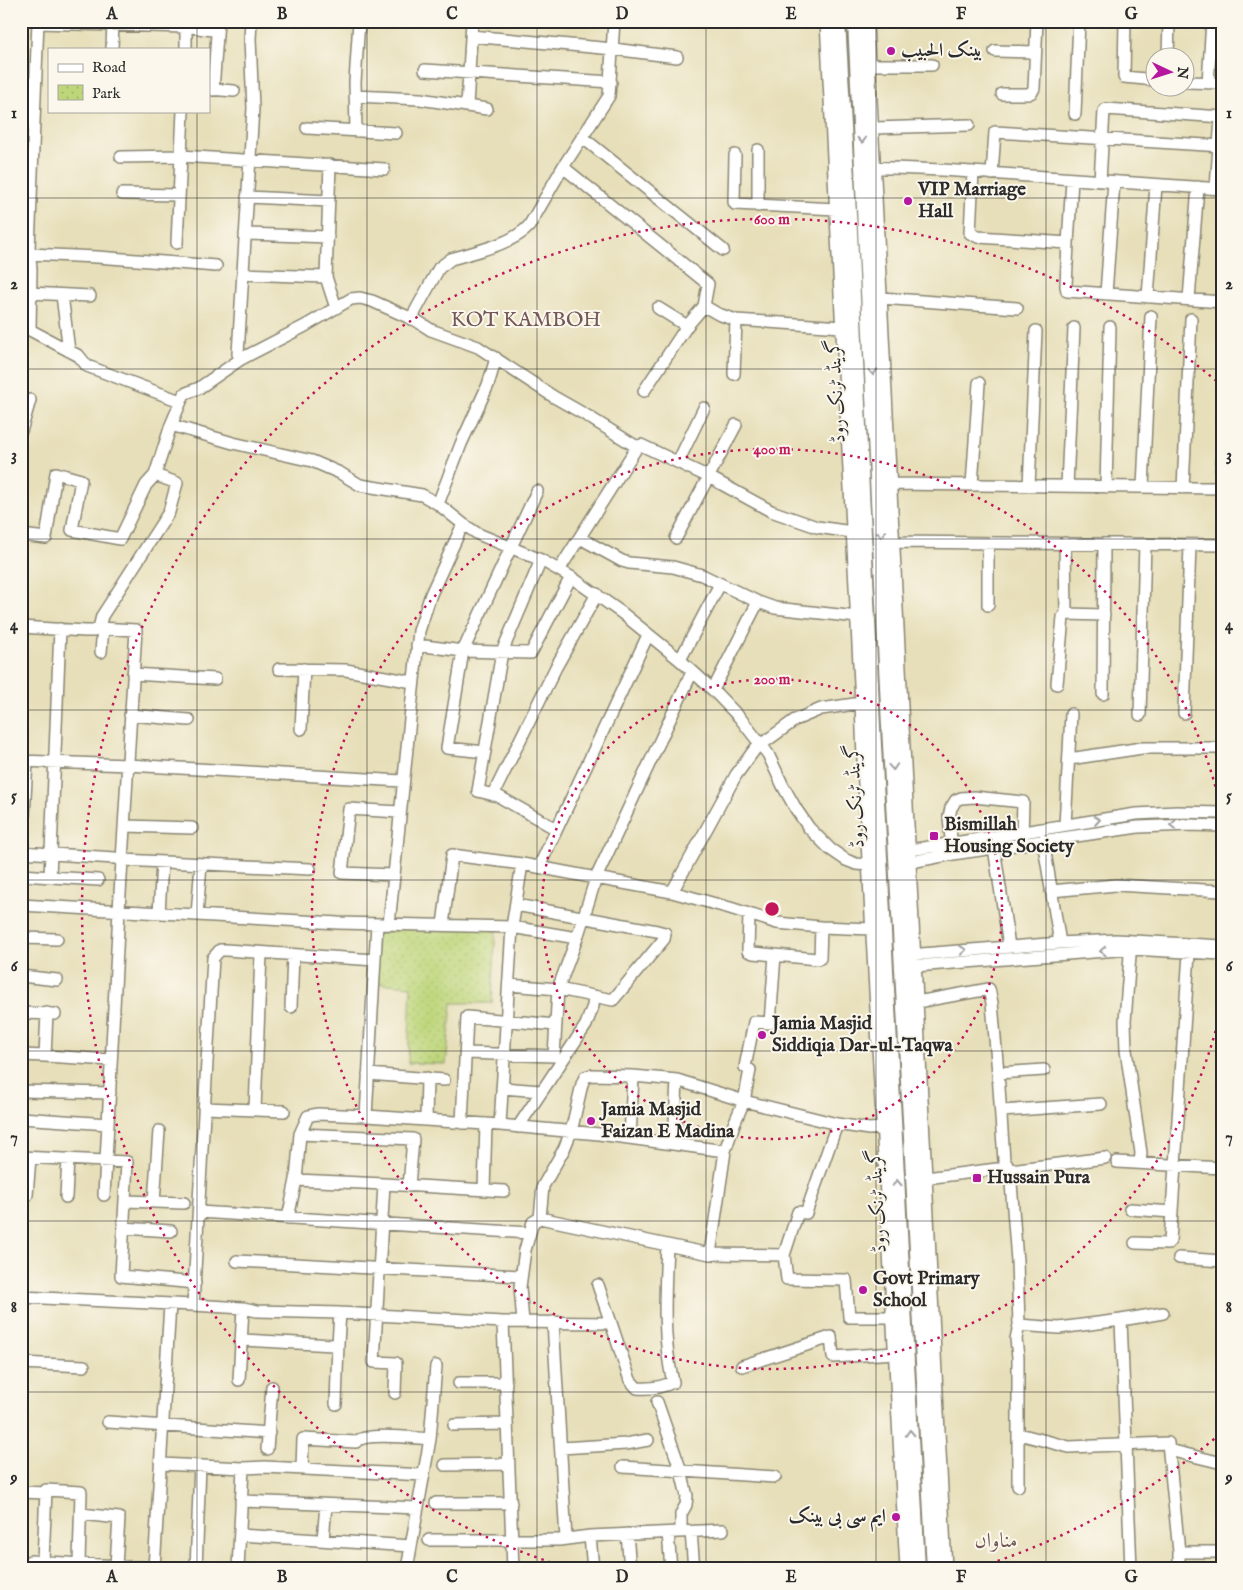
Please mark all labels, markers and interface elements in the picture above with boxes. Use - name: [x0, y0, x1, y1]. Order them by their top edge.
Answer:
- text: A: [106, 5, 119, 25]
- text: B: [277, 5, 288, 25]
- text: C: [446, 5, 458, 25]
- text: D: [616, 5, 629, 25]
- text: E: [785, 5, 797, 25]
- text: F: [956, 5, 967, 25]
- text: G: [1125, 5, 1138, 25]
- place label: بينک الحبيب: [901, 39, 983, 63]
- marker: بينک الحبيب: [885, 45, 897, 57]
- legend: [48, 48, 210, 112]
- north arrow: [1146, 48, 1196, 98]
- text: Road: [92, 58, 127, 77]
- text: N: [1173, 65, 1191, 80]
- text: Park: [92, 84, 122, 103]
- text: 1: [11, 104, 17, 124]
- text: 1: [1226, 104, 1232, 124]
- one-way arrow: [857, 136, 868, 144]
- place label: VIP Marriage Hall: [917, 178, 1026, 224]
- marker: VIP Marriage Hall: [902, 195, 914, 207]
- text: 600 m: [754, 210, 790, 229]
- text: 2: [10, 275, 18, 295]
- text: 2: [1225, 275, 1233, 295]
- district label: KOT KAMBOH: [451, 307, 601, 334]
- street label: گرینڈ ٹرنک روڈ: [820, 338, 852, 444]
- one-way arrow: [868, 368, 879, 376]
- text: 400 m: [754, 440, 791, 459]
- text: 3: [11, 446, 17, 466]
- text: 3: [1226, 446, 1232, 466]
- one-way arrow: [876, 531, 887, 539]
- text: 4: [10, 616, 19, 636]
- text: 4: [1225, 616, 1234, 636]
- text: 200 m: [754, 670, 791, 689]
- street label: گرینڈ ٹرنک روڈ: [839, 743, 871, 849]
- one-way arrow: [887, 763, 898, 771]
- text: 5: [11, 787, 17, 807]
- text: 5: [1226, 787, 1232, 807]
- place label: Bismillah Housing Society: [944, 813, 1075, 859]
- one-way arrow: [1093, 815, 1101, 826]
- one-way arrow: [1169, 820, 1176, 830]
- marker: Bismillah Housing Society: [928, 830, 940, 842]
- centre of rings: [763, 900, 781, 918]
- one-way arrow: [960, 945, 968, 956]
- one-way arrow: [1099, 945, 1107, 956]
- text: 6: [11, 957, 19, 977]
- text: 6: [1226, 957, 1234, 977]
- place label: Jamia Masjid Siddiqia Dar-ul-Taqwa: [769, 1012, 954, 1058]
- marker: Jamia Masjid Siddiqia Dar-ul-Taqwa: [756, 1029, 768, 1041]
- place label: Jamia Masjid Faizan E Madina: [598, 1098, 735, 1144]
- marker: Jamia Masjid Faizan E Madina: [585, 1115, 597, 1127]
- text: 7: [10, 1128, 18, 1148]
- text: 7: [1225, 1128, 1233, 1148]
- street label: گرینڈ ٹرنک روڈ: [861, 1148, 893, 1254]
- place label: Hussain Pura: [987, 1166, 1091, 1190]
- marker: Hussain Pura: [971, 1172, 983, 1184]
- one-way arrow: [892, 1179, 902, 1186]
- place label: Govt Primary School: [873, 1267, 980, 1313]
- marker: Govt Primary School: [857, 1284, 869, 1296]
- text: 8: [11, 1298, 17, 1318]
- text: 8: [1226, 1298, 1232, 1318]
- one-way arrow: [905, 1428, 915, 1436]
- text: 9: [10, 1469, 18, 1489]
- text: 9: [1225, 1469, 1233, 1489]
- place label: ایم سی بی بینک: [789, 1505, 886, 1532]
- marker: ایم سی بی بینک: [890, 1511, 902, 1523]
- district label: مناواں: [974, 1528, 1018, 1555]
- text: A: [106, 1568, 119, 1588]
- text: B: [277, 1568, 288, 1588]
- text: C: [446, 1568, 458, 1588]
- text: D: [616, 1568, 629, 1588]
- text: E: [785, 1568, 797, 1588]
- text: F: [956, 1568, 967, 1588]
- text: G: [1125, 1568, 1138, 1588]

